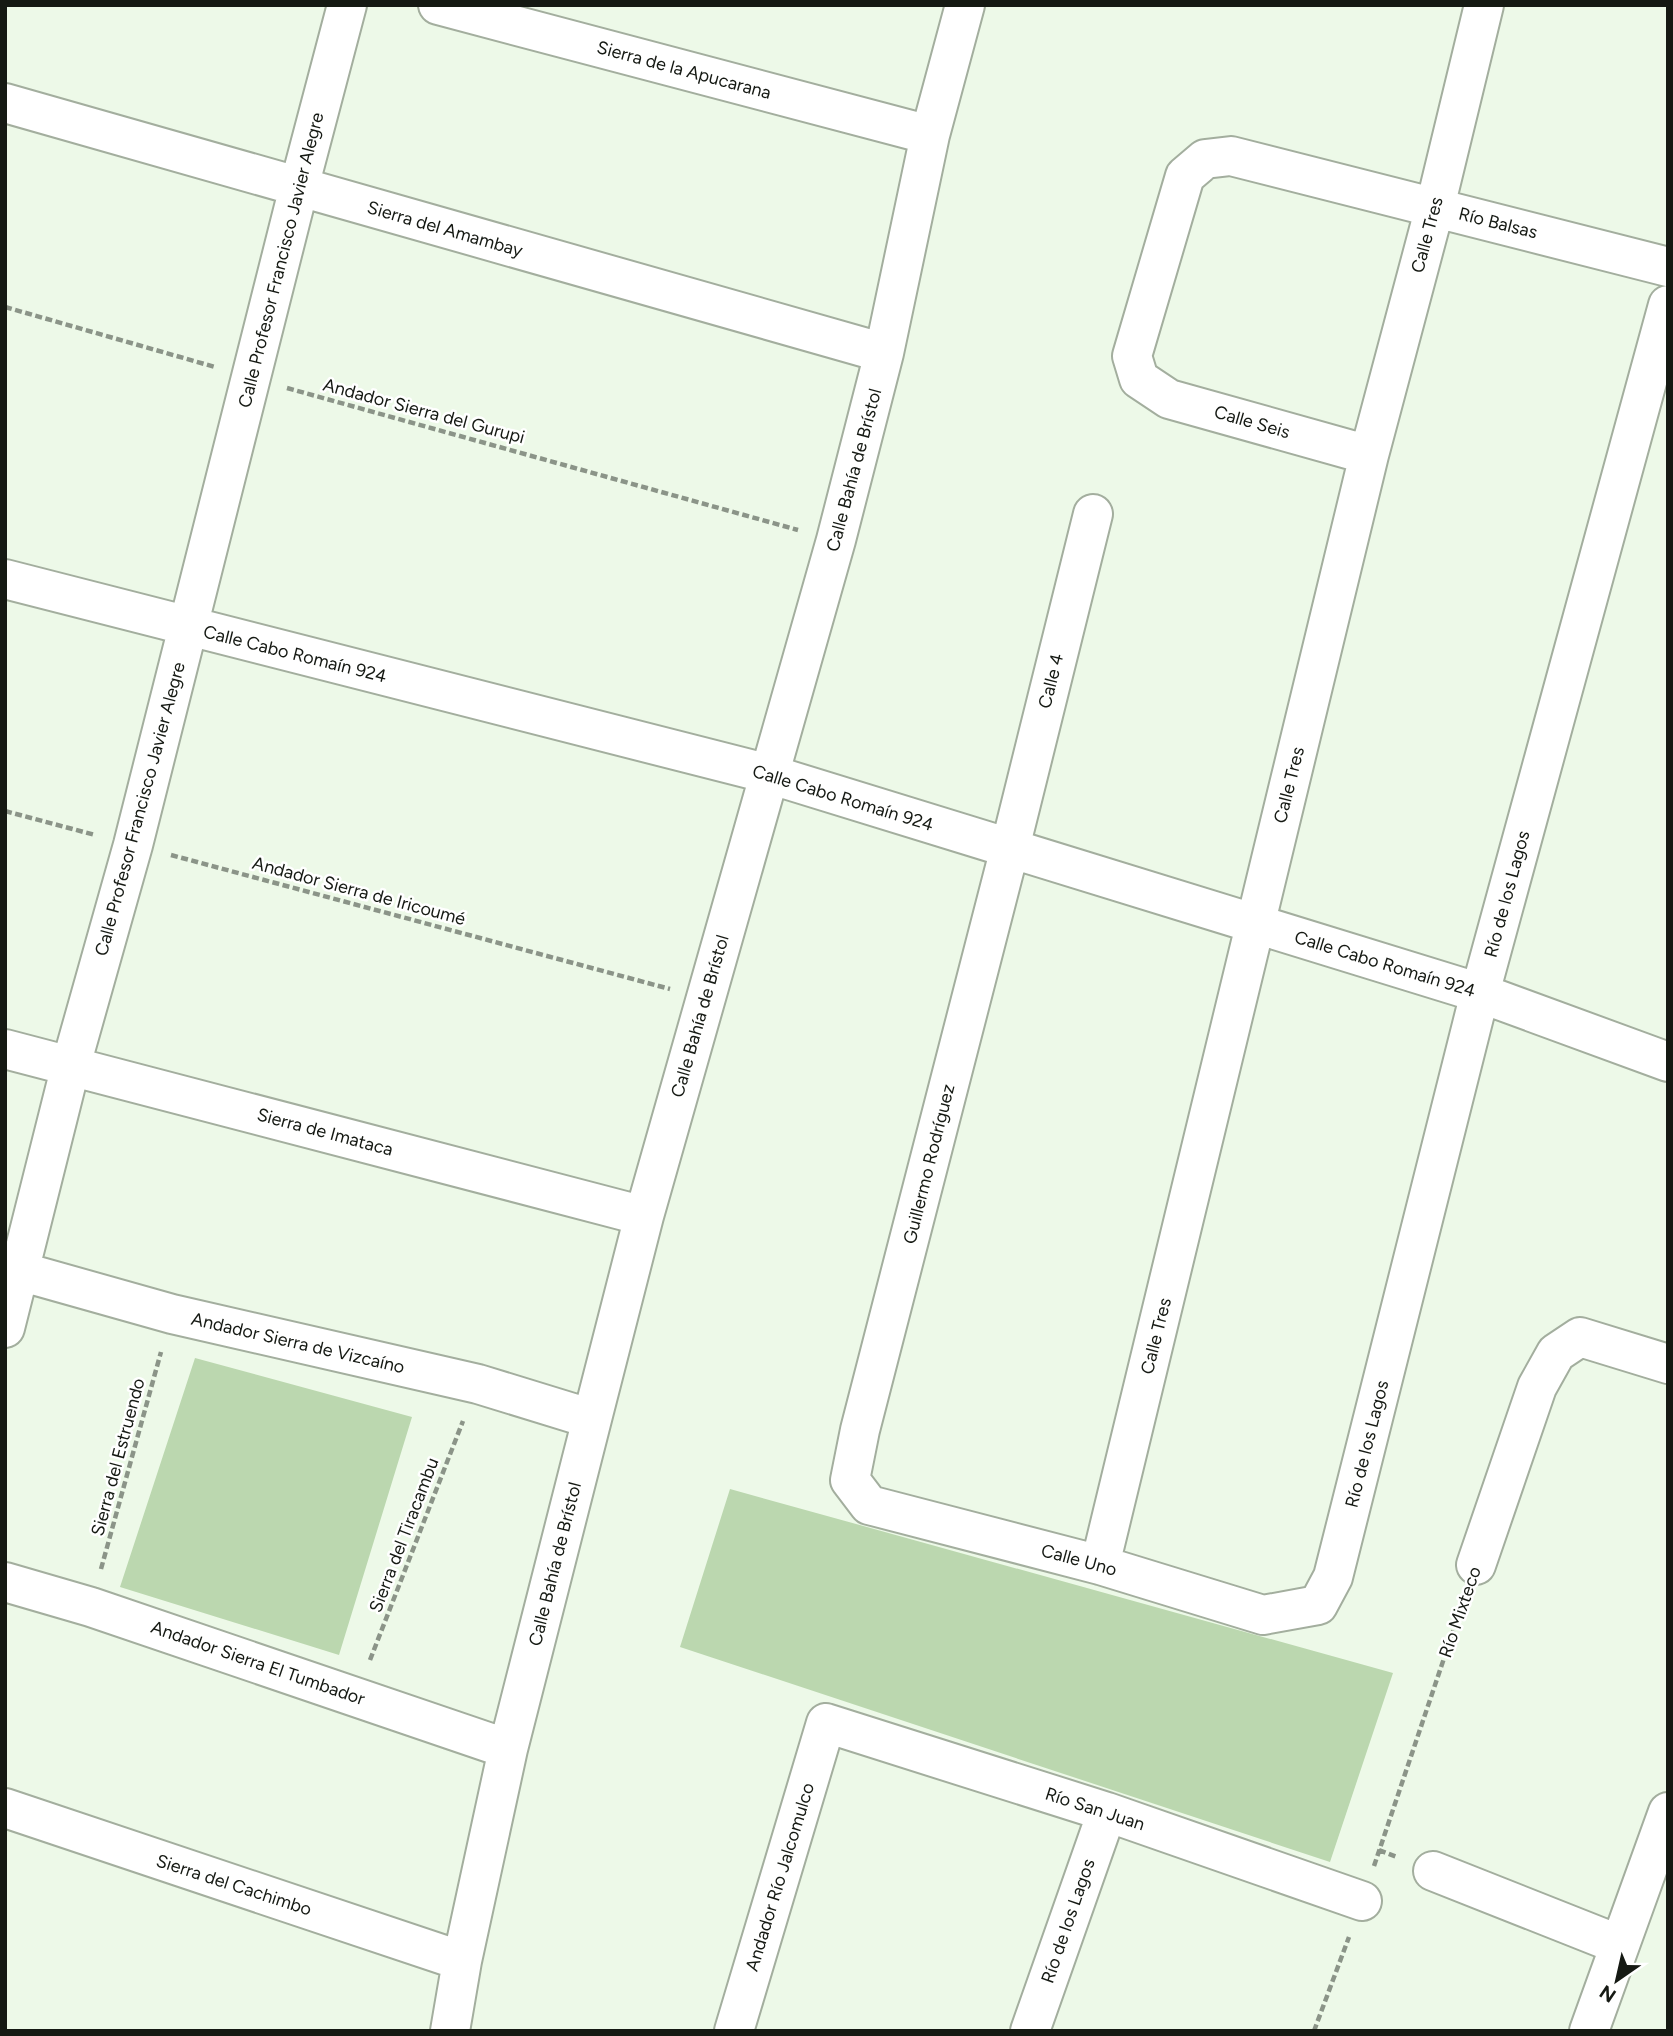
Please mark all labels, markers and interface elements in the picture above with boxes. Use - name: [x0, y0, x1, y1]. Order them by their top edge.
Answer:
- street label: Sierra de la Apucarana: [594, 36, 774, 104]
- street label: Calle Profesor Francisco Javier Alegre: [234, 110, 328, 410]
- street label: Calle Tres: [1406, 195, 1448, 275]
- street label: Sierra del Amambay: [365, 196, 526, 262]
- street label: Río Balsas: [1456, 203, 1540, 243]
- street label: Andador Sierra del Gurupi: [321, 373, 527, 449]
- street label: Calle Bahía de Brístol: [822, 386, 886, 554]
- street label: Calle Seis: [1212, 401, 1292, 443]
- street label: Calle Cabo Romaín 924: [201, 621, 389, 687]
- street label: Calle 4: [1034, 651, 1068, 711]
- street label: Calle Profesor Francisco Javier Alegre: [90, 659, 190, 958]
- street label: Calle Tres: [1269, 745, 1309, 825]
- street label: Calle Cabo Romaín 924: [750, 760, 936, 836]
- street label: Río de los Lagos: [1480, 828, 1534, 960]
- street label: Andador Sierra de Iricoumé: [250, 852, 468, 930]
- street label: Calle Cabo Romaín 924: [1292, 926, 1478, 1002]
- street label: Calle Bahía de Brístol: [666, 932, 734, 1100]
- street label: Guillermo Rodríguez: [899, 1082, 960, 1246]
- street label: Sierra de Imataca: [255, 1103, 395, 1161]
- street label: Calle Tres: [1136, 1296, 1176, 1376]
- street label: Andador Sierra de Vizcaíno: [189, 1308, 407, 1378]
- street label: Sierra del Estruendo: [86, 1376, 150, 1538]
- street label: Río de los Lagos: [1341, 1378, 1393, 1510]
- street label: Sierra del Tiracambu: [364, 1455, 444, 1615]
- street label: Calle Bahía de Brístol: [524, 1480, 586, 1648]
- street label: Calle Uno: [1039, 1539, 1119, 1581]
- street label: Río Mixteco: [1434, 1563, 1486, 1661]
- street label: Andador Sierra El Tumbador: [148, 1616, 368, 1710]
- street label: Andador Río Jalcomulco: [741, 1780, 819, 1974]
- street label: Río San Juan: [1042, 1783, 1148, 1835]
- street label: Sierra del Cachimbo: [154, 1849, 314, 1921]
- street label: Río de los Lagos: [1036, 1856, 1100, 1986]
- north arrow: [1582, 1945, 1652, 2015]
- text: N: [1595, 1980, 1620, 2007]

